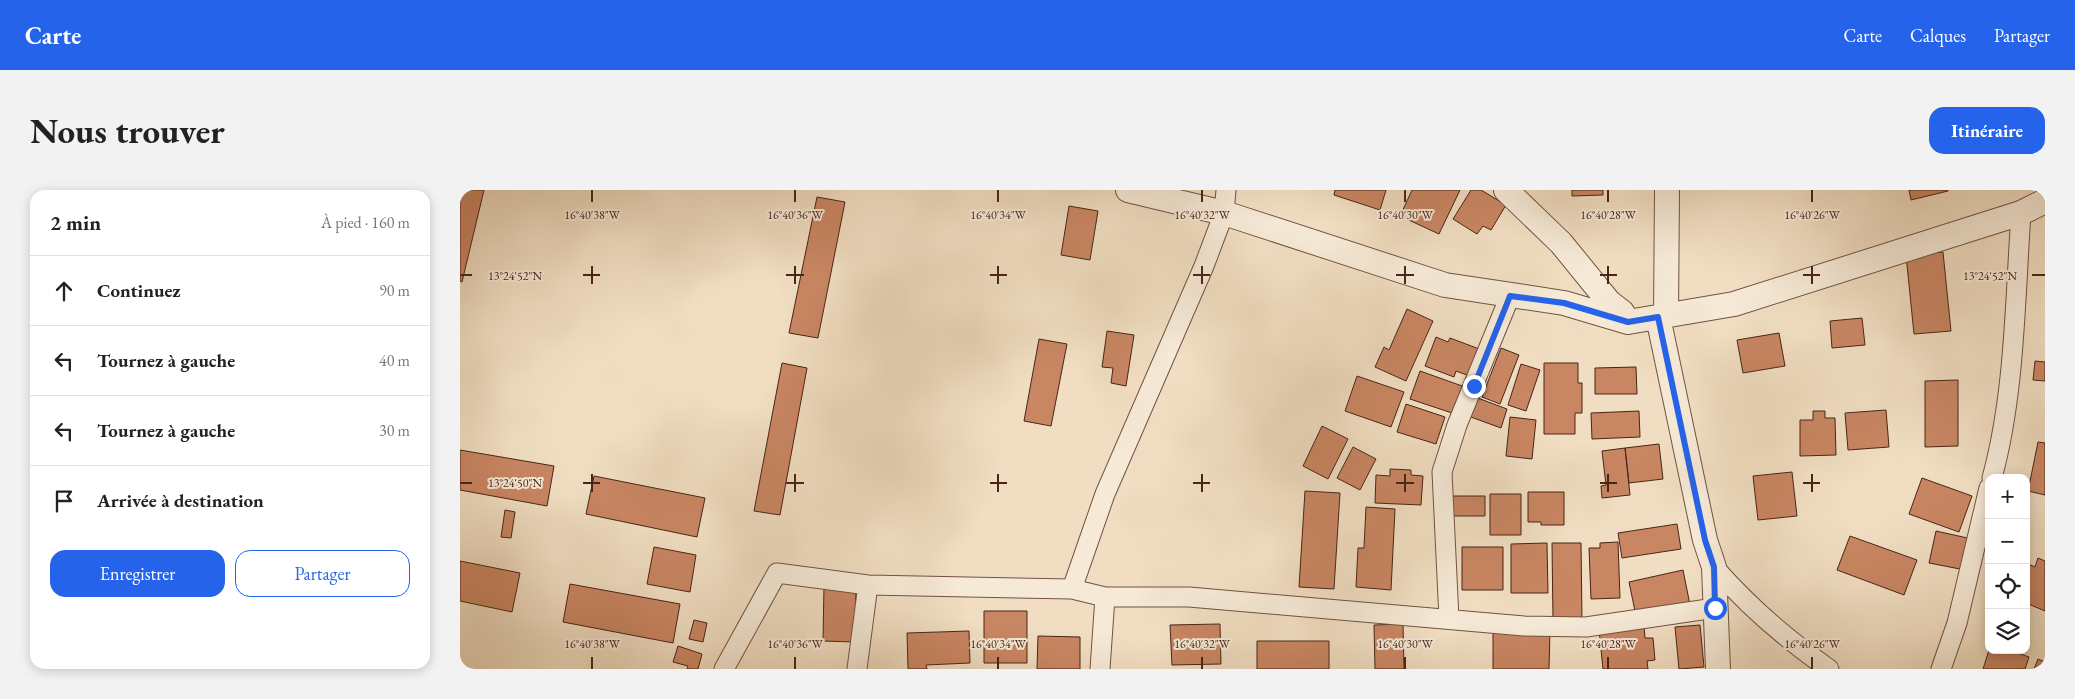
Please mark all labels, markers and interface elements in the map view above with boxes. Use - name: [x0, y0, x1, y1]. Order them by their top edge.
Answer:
- text: Carte: [25, 20, 81, 51]
- text: Carte: [1843, 24, 1882, 47]
- text: Calques: [1910, 24, 1966, 47]
- text: Partager: [1994, 24, 2050, 47]
- button: Itinéraire: [1929, 107, 2045, 154]
- text: Nous trouver: [30, 108, 225, 153]
- text: 16°40'38"W: [564, 207, 621, 223]
- text: 16°40'36"W: [767, 207, 824, 223]
- text: 16°40'34"W: [970, 207, 1027, 223]
- text: 16°40'32"W: [1174, 207, 1231, 223]
- text: 16°40'30"W: [1377, 207, 1434, 223]
- text: 16°40'28"W: [1580, 207, 1637, 223]
- text: 16°40'26"W: [1784, 207, 1841, 223]
- text: 2 min: [50, 209, 101, 236]
- text: À pied · 160 m: [321, 212, 410, 233]
- text: 13°24'52"N: [488, 268, 542, 284]
- text: 13°24'52"N: [1963, 268, 2017, 284]
- icon: ahead: [50, 277, 78, 305]
- text: Continuez: [97, 278, 181, 303]
- text: 90 m: [379, 280, 410, 301]
- icon: left: [50, 347, 78, 375]
- text: Tournez à gauche: [97, 348, 235, 373]
- text: 40 m: [379, 350, 410, 371]
- route end: [1463, 375, 1486, 398]
- icon: left: [50, 417, 78, 445]
- text: Tournez à gauche: [97, 418, 235, 443]
- text: 30 m: [379, 420, 410, 441]
- map controls: [1985, 474, 2030, 654]
- button: +: [1985, 474, 2030, 519]
- text: 13°24'50"N: [488, 475, 542, 491]
- icon: arrive: [50, 487, 78, 515]
- text: Arrivée à destination: [97, 488, 264, 513]
- button: −: [1985, 519, 2030, 564]
- button: Enregistrer: [50, 550, 225, 597]
- button: Partager: [235, 550, 410, 597]
- button: locate: [1985, 564, 2030, 609]
- route start: [1704, 597, 1727, 620]
- button: layers: [1985, 609, 2030, 654]
- text: 16°40'38"W: [564, 636, 621, 652]
- text: 16°40'36"W: [767, 636, 824, 652]
- text: 16°40'34"W: [970, 636, 1027, 652]
- text: 16°40'32"W: [1174, 636, 1231, 652]
- text: 16°40'30"W: [1377, 636, 1434, 652]
- text: 16°40'28"W: [1580, 636, 1637, 652]
- text: 16°40'26"W: [1784, 636, 1841, 652]

